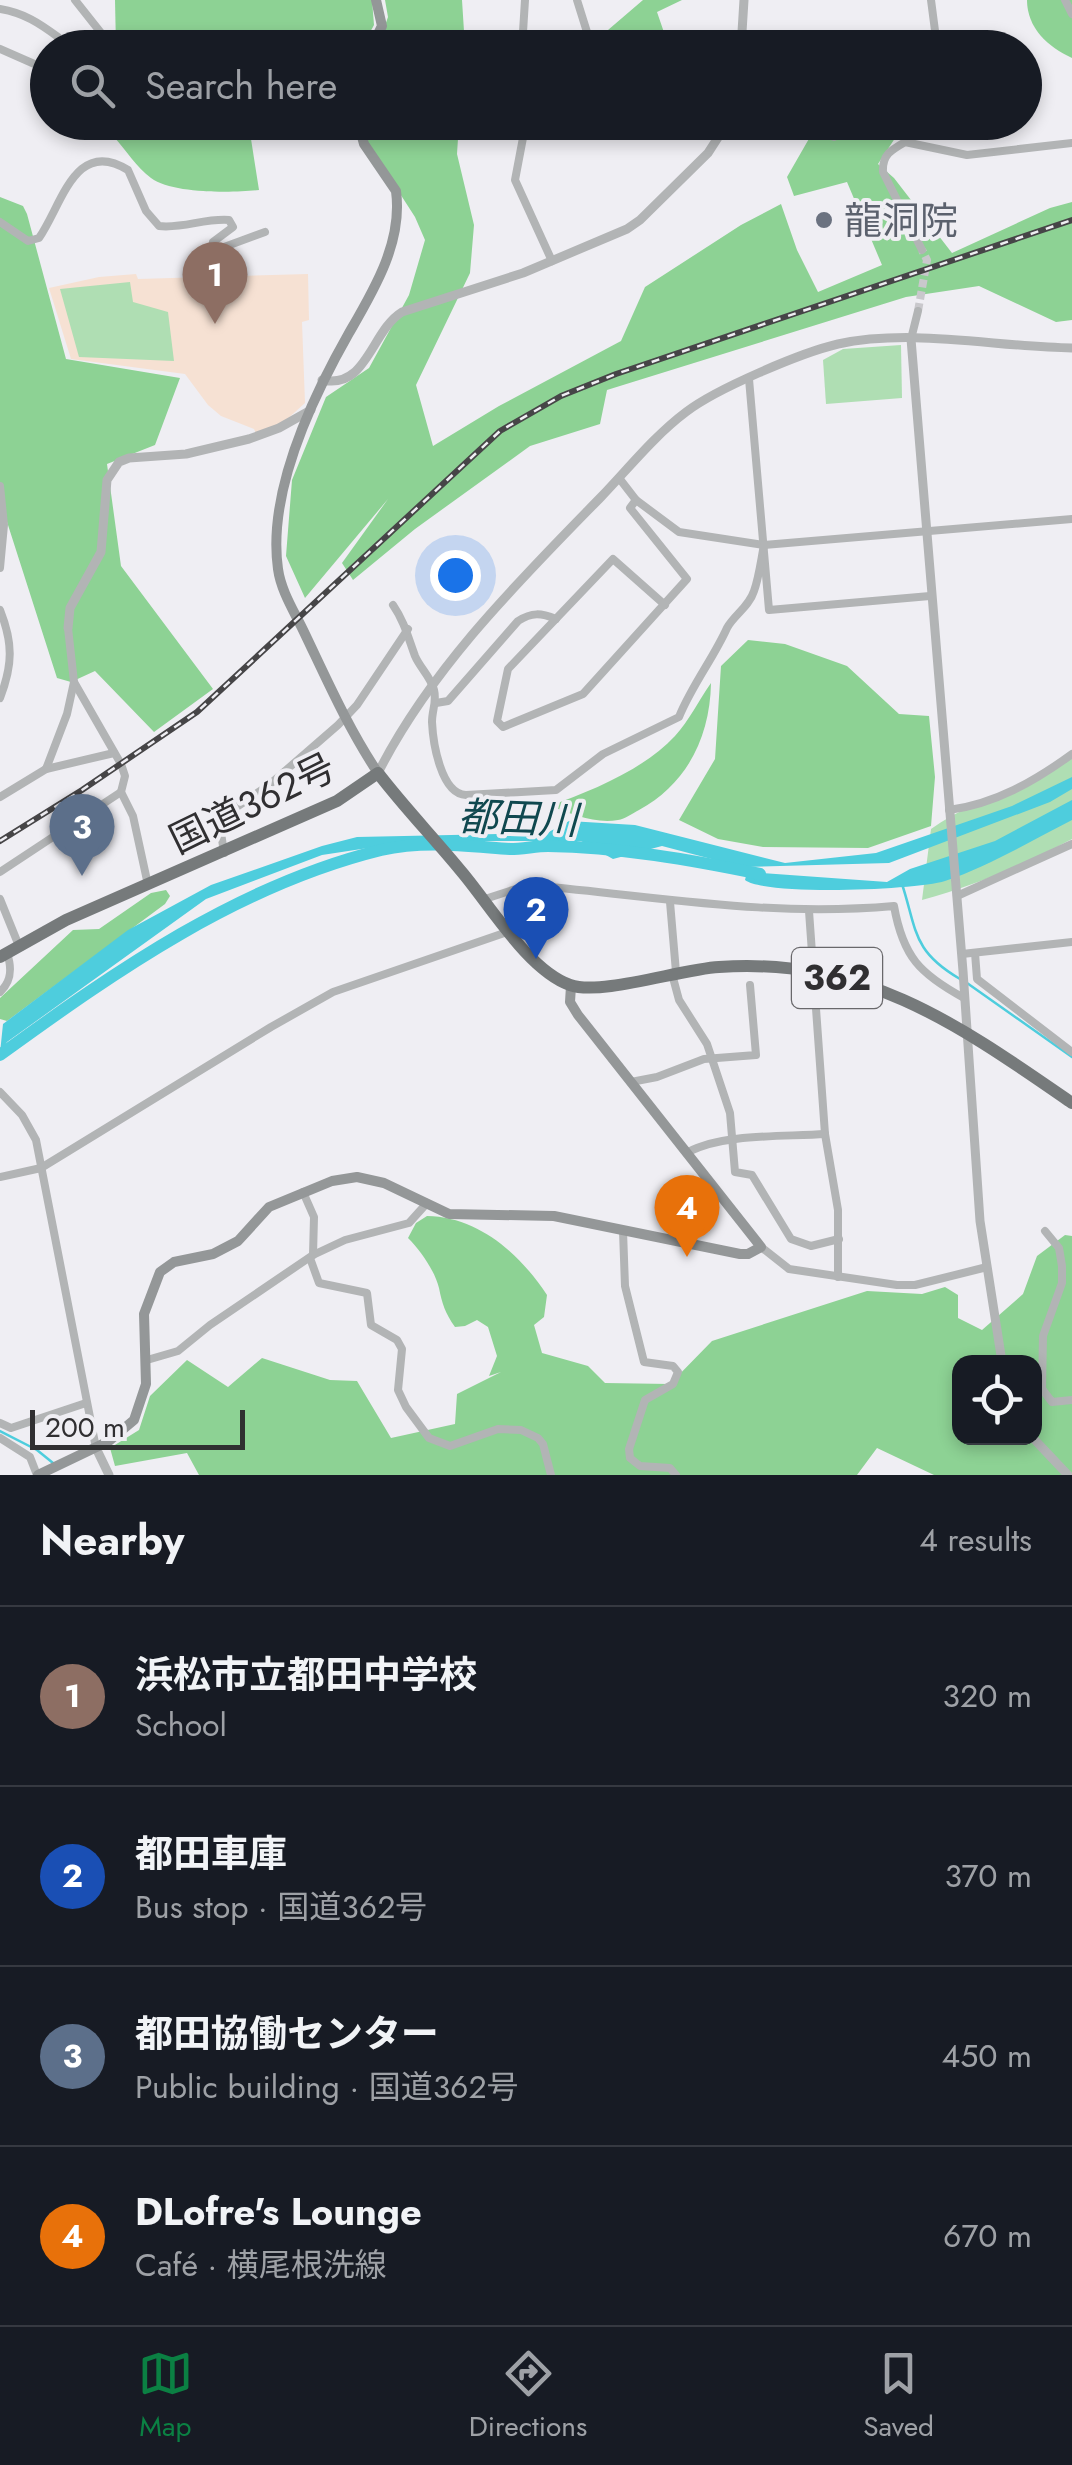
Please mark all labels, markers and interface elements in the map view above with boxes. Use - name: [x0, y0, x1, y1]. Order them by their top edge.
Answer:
- search box: [30, 30, 1042, 140]
- icon: search: [65, 58, 120, 113]
- text: Search here: [145, 58, 337, 113]
- place label: 龍洞院: [844, 193, 958, 248]
- marker: 龍洞院: [813, 209, 835, 231]
- pin: 1: [182, 242, 248, 324]
- your location: [430, 550, 481, 601]
- street label: 国道362号: [160, 739, 344, 867]
- water label: 都田川: [457, 787, 583, 849]
- pin: 3: [49, 794, 114, 876]
- pin: 2: [504, 876, 568, 959]
- road number: 362: [792, 948, 882, 1008]
- pin: 4: [654, 1174, 720, 1257]
- map controls: [952, 1355, 1042, 1445]
- button: locate: [952, 1355, 1042, 1445]
- scale bar: [30, 1405, 245, 1450]
- text: 200 m: [45, 1407, 125, 1448]
- text: Nearby: [40, 1510, 184, 1571]
- text: 4 results: [919, 1517, 1032, 1563]
- text: 浜松市立都田中学校: [135, 1647, 477, 1702]
- text: 1: [64, 1673, 81, 1719]
- text: 320 m: [943, 1673, 1032, 1719]
- text: School: [135, 1702, 227, 1748]
- text: 都田車庫: [135, 1826, 287, 1881]
- text: 2: [62, 1853, 83, 1899]
- text: 370 m: [944, 1853, 1032, 1899]
- text: Bus stop · 国道362号: [135, 1884, 427, 1930]
- text: 都田協働センター: [135, 2006, 439, 2061]
- text: 3: [63, 2033, 82, 2079]
- text: 450 m: [942, 2033, 1032, 2079]
- text: Public building · 国道362号: [135, 2064, 519, 2110]
- text: DLofre's Lounge: [135, 2184, 422, 2239]
- text: 4: [61, 2213, 84, 2259]
- text: 670 m: [943, 2213, 1032, 2259]
- text: Café · 横尾根洗線: [135, 2242, 387, 2288]
- tab: Map: [138, 2346, 193, 2447]
- tab: Directions: [469, 2346, 587, 2447]
- tab: Saved: [863, 2346, 934, 2447]

